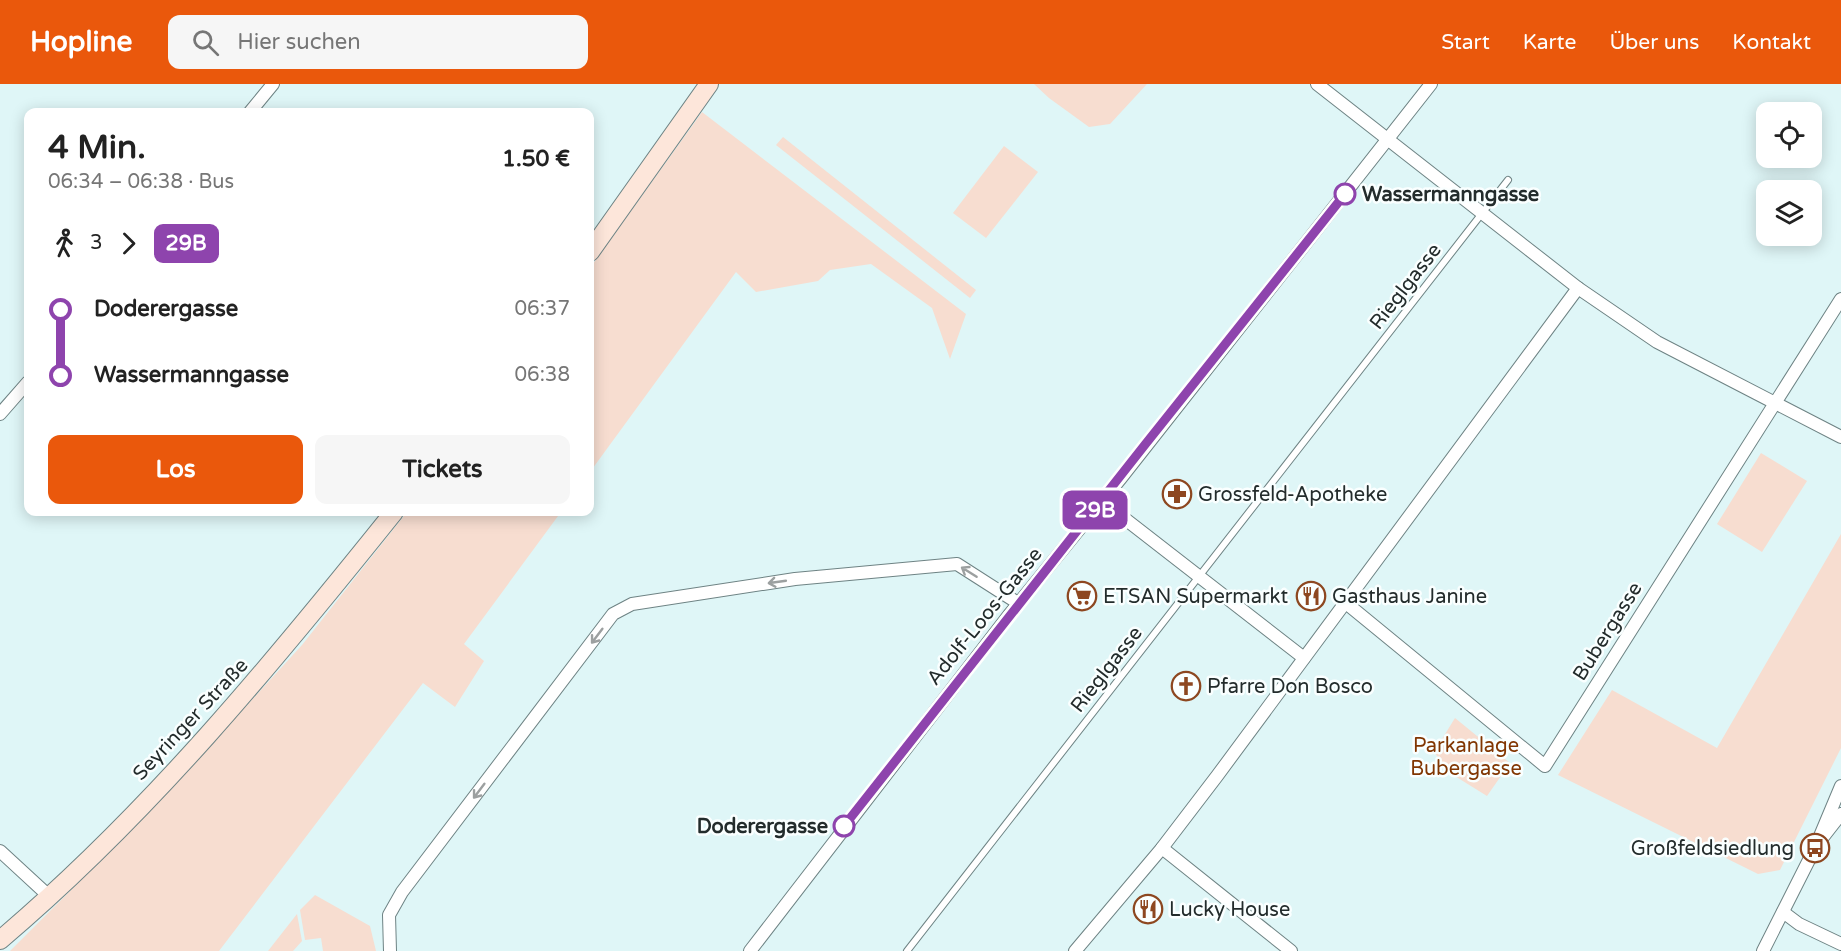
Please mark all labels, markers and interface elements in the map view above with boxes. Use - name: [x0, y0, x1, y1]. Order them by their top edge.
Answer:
- search box: [168, 15, 588, 69]
- text: Hopline: [30, 25, 132, 59]
- icon: search: [189, 26, 222, 59]
- text: Hier suchen: [237, 29, 361, 55]
- text: Start: [1441, 30, 1490, 55]
- text: Karte: [1523, 30, 1576, 55]
- text: Über uns: [1609, 30, 1699, 55]
- text: Kontakt: [1732, 30, 1811, 55]
- map controls: [1756, 102, 1822, 246]
- button: locate: [1756, 102, 1822, 168]
- text: 4 Min.: [48, 128, 146, 167]
- text: 1.50 €: [502, 146, 570, 172]
- text: 06:34 – 06:38 · Bus: [48, 170, 234, 194]
- button: layers: [1756, 180, 1822, 246]
- marker: Wassermanngasse: [1334, 183, 1356, 205]
- place label: Wassermanngasse: [1362, 183, 1539, 207]
- icon: walk: [48, 227, 81, 260]
- icon: forward: [112, 227, 145, 260]
- text: 3: [90, 231, 103, 255]
- text: 29B: [166, 231, 207, 256]
- street label: Rieglgasse: [1365, 239, 1447, 334]
- text: Doderergasse: [94, 296, 238, 322]
- text: 06:37: [515, 297, 570, 321]
- text: Wassermanngasse: [94, 362, 289, 388]
- text: 06:38: [515, 363, 570, 387]
- button: Los: [48, 435, 303, 504]
- button: Tickets: [315, 435, 570, 504]
- pharmacy icon: Grossfeld-Apotheke: [1161, 478, 1193, 510]
- place label: Grossfeld-Apotheke: [1198, 483, 1387, 507]
- line badge: 29B: [1060, 490, 1130, 530]
- text: 29B: [1075, 498, 1115, 523]
- street label: Adolf-Loos-Gasse: [922, 543, 1048, 690]
- one-way arrow: [961, 565, 978, 577]
- one-way arrow: [767, 577, 787, 588]
- street label: Bubergasse: [1568, 578, 1648, 685]
- supermarket icon: ETSAN Supermarkt: [1066, 580, 1098, 612]
- restaurant icon: Gasthaus Janine: [1295, 580, 1327, 612]
- place label: ETSAN Supermarkt: [1103, 585, 1289, 609]
- place label: Gasthaus Janine: [1332, 585, 1487, 609]
- street label: Rieglgasse: [1066, 622, 1148, 717]
- one-way arrow: [590, 627, 603, 643]
- street label: Seyringer Straße: [128, 654, 253, 786]
- church icon: Pfarre Don Bosco: [1170, 670, 1202, 702]
- place label: Pfarre Don Bosco: [1207, 675, 1373, 699]
- park label: Parkanlage Bubergasse: [1410, 734, 1522, 781]
- one-way arrow: [473, 783, 486, 799]
- place label: Doderergasse: [697, 815, 828, 839]
- marker: Doderergasse: [833, 815, 855, 837]
- bus stop icon: Großfeldsiedlung: [1799, 832, 1831, 864]
- place label: Großfeldsiedlung: [1631, 837, 1794, 861]
- restaurant icon: Lucky House: [1132, 893, 1164, 925]
- place label: Lucky House: [1169, 898, 1290, 922]

